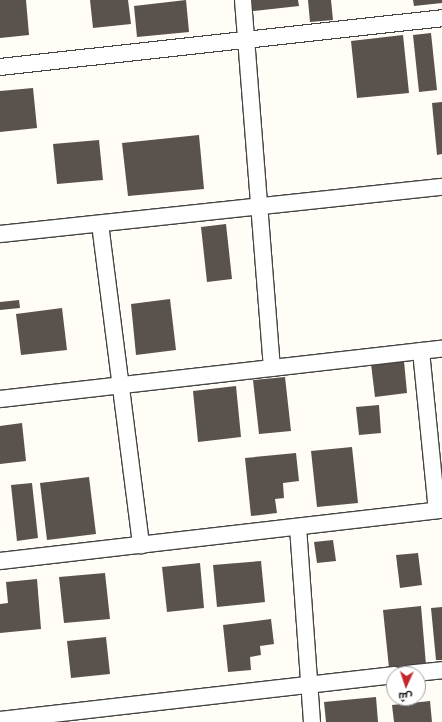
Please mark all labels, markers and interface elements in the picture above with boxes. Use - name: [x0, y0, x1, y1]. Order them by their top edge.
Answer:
- north arrow: [386, 666, 426, 706]
- text: ش: [398, 690, 413, 705]

